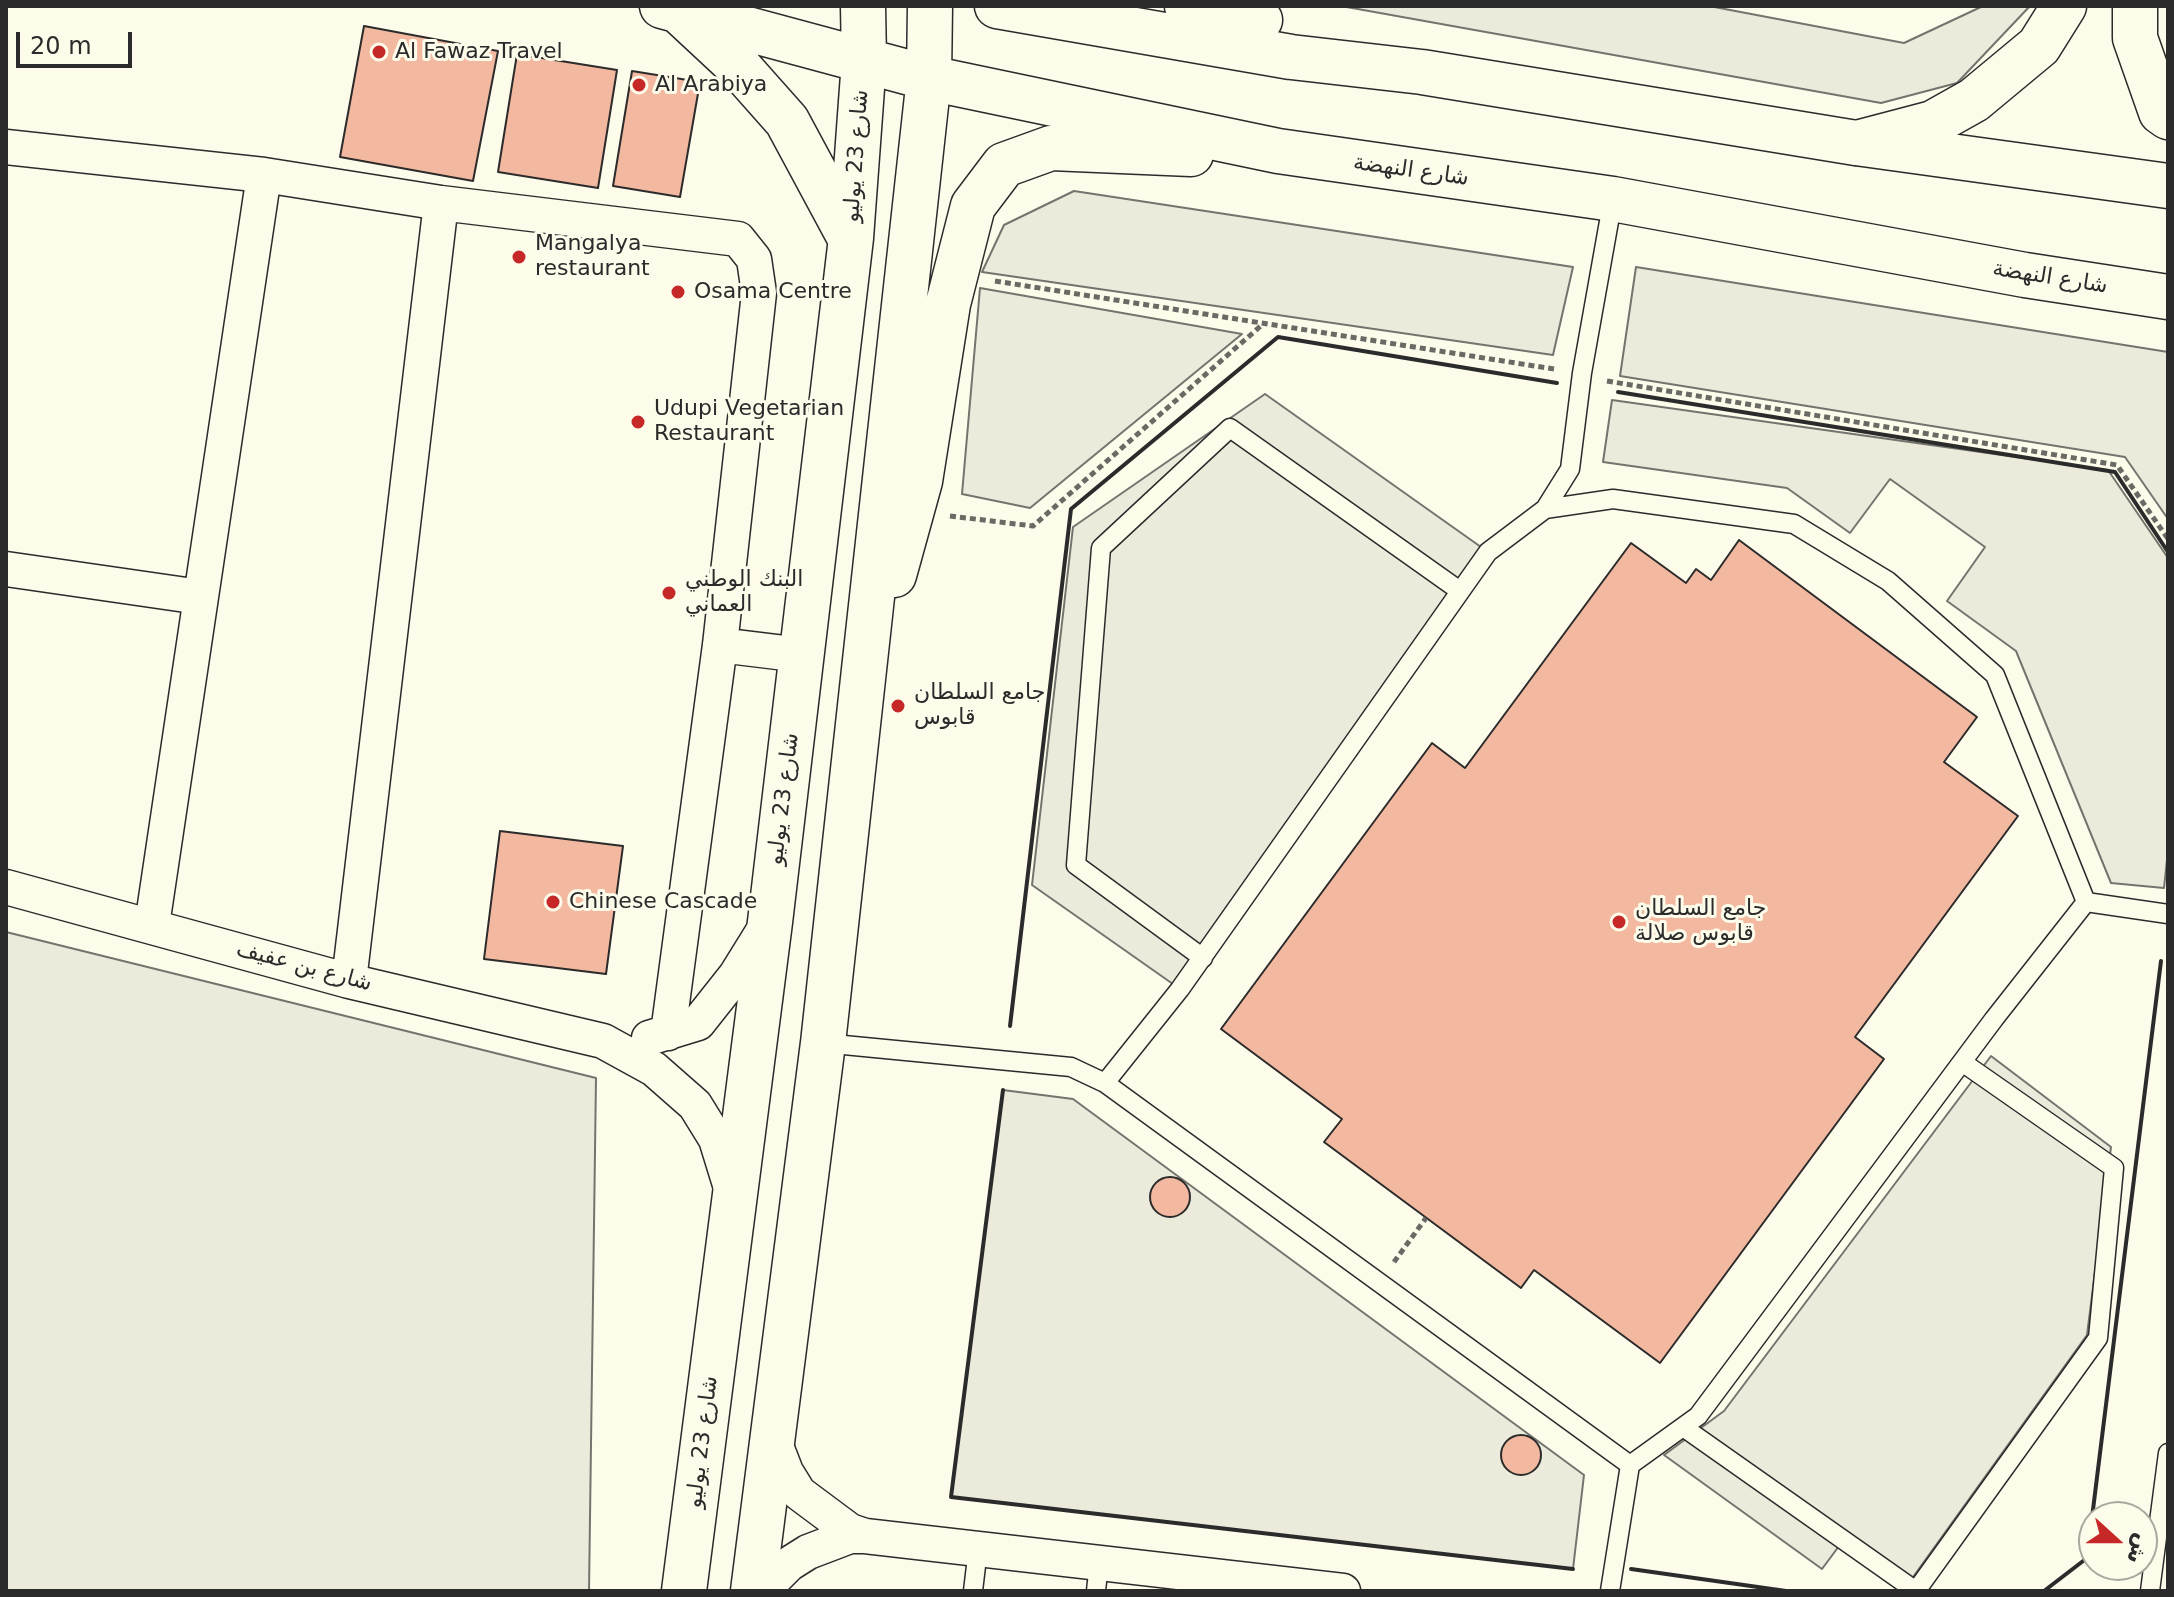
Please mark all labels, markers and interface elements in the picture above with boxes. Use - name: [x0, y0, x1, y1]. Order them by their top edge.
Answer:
- scale bar: [20, 16, 136, 66]
- text: 20 m: [30, 32, 92, 60]
- place label: Al Fawaz Travel: [395, 39, 563, 65]
- marker: Al Fawaz Travel: [370, 43, 388, 61]
- place label: Al Arabiya: [655, 72, 767, 98]
- marker: Al Arabiya: [630, 76, 648, 94]
- street label: شارع 23 يوليو: [839, 89, 875, 223]
- street label: شارع النهضة: [1352, 150, 1470, 192]
- place label: Mangalya restaurant: [535, 231, 650, 282]
- marker: Mangalya restaurant: [510, 248, 528, 266]
- street label: شارع النهضة: [1990, 256, 2110, 300]
- place label: Osama Centre: [694, 279, 852, 305]
- marker: Osama Centre: [669, 283, 687, 301]
- place label: Udupi Vegetarian Restaurant: [654, 396, 844, 448]
- marker: Udupi Vegetarian Restaurant: [629, 413, 647, 431]
- place label: البنك الوطني العماني: [685, 567, 803, 618]
- marker: البنك الوطني العماني: [660, 584, 678, 602]
- place label: جامع السلطان قابوس: [914, 680, 1045, 732]
- marker: جامع السلطان قابوس: [889, 697, 907, 715]
- street label: شارع 23 يوليو: [763, 731, 805, 867]
- place label: Chinese Cascade: [569, 889, 757, 915]
- marker: Chinese Cascade: [544, 893, 562, 911]
- place label: جامع السلطان قابوس صلالة: [1635, 896, 1766, 948]
- marker: جامع السلطان قابوس صلالة: [1610, 913, 1628, 931]
- street label: شارع بن عفيف: [233, 936, 375, 998]
- street label: شارع 23 يوليو: [682, 1374, 724, 1510]
- north arrow: [2078, 1501, 2158, 1581]
- text: ش: [2122, 1530, 2156, 1568]

